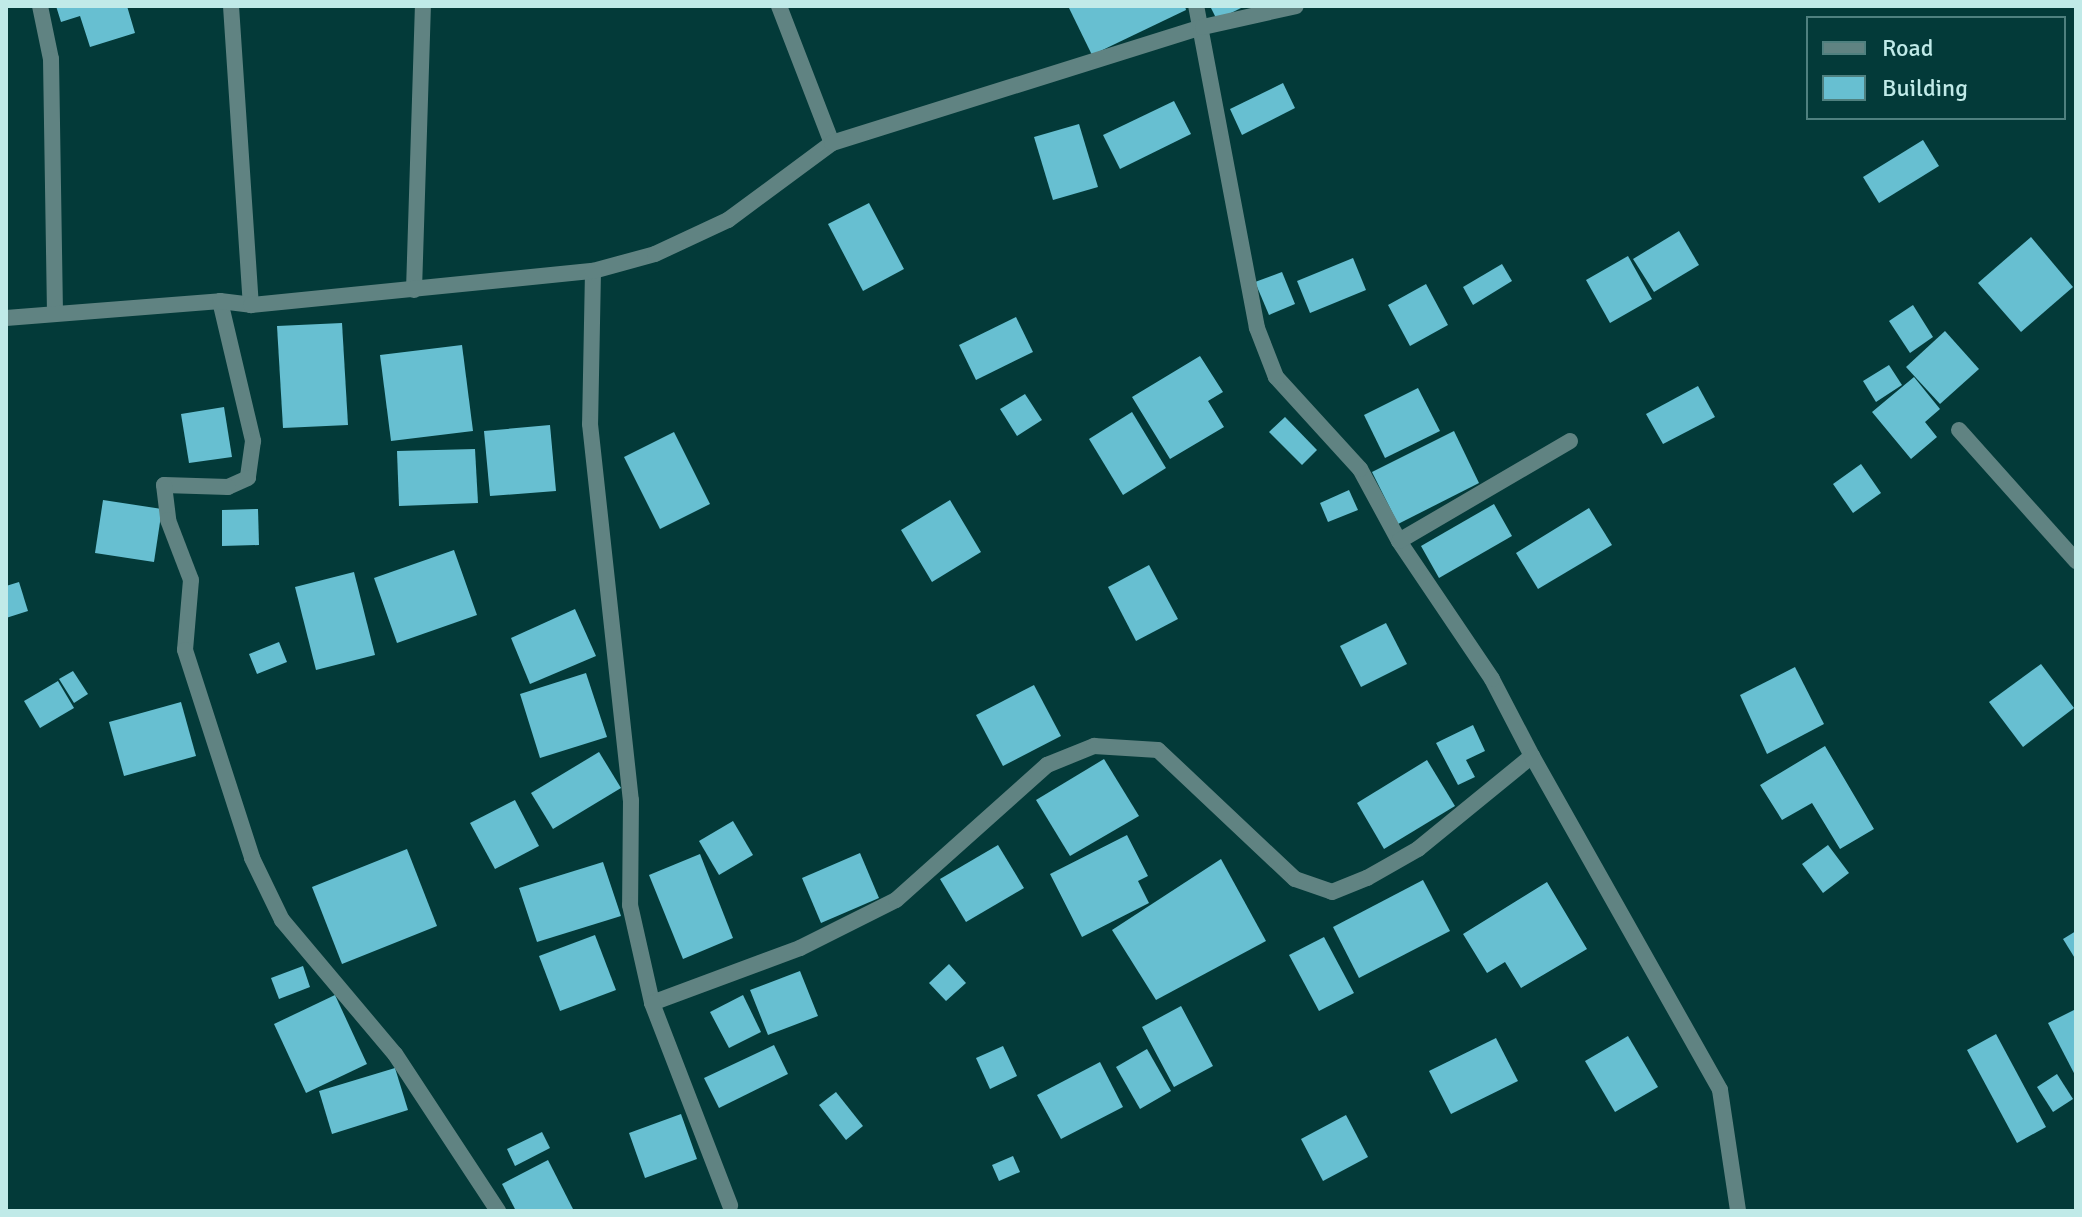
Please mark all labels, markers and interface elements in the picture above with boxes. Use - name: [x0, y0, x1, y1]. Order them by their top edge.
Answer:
- legend: [1806, 16, 2066, 120]
- text: Road: [1882, 33, 1933, 63]
- text: Building: [1882, 73, 1968, 103]

